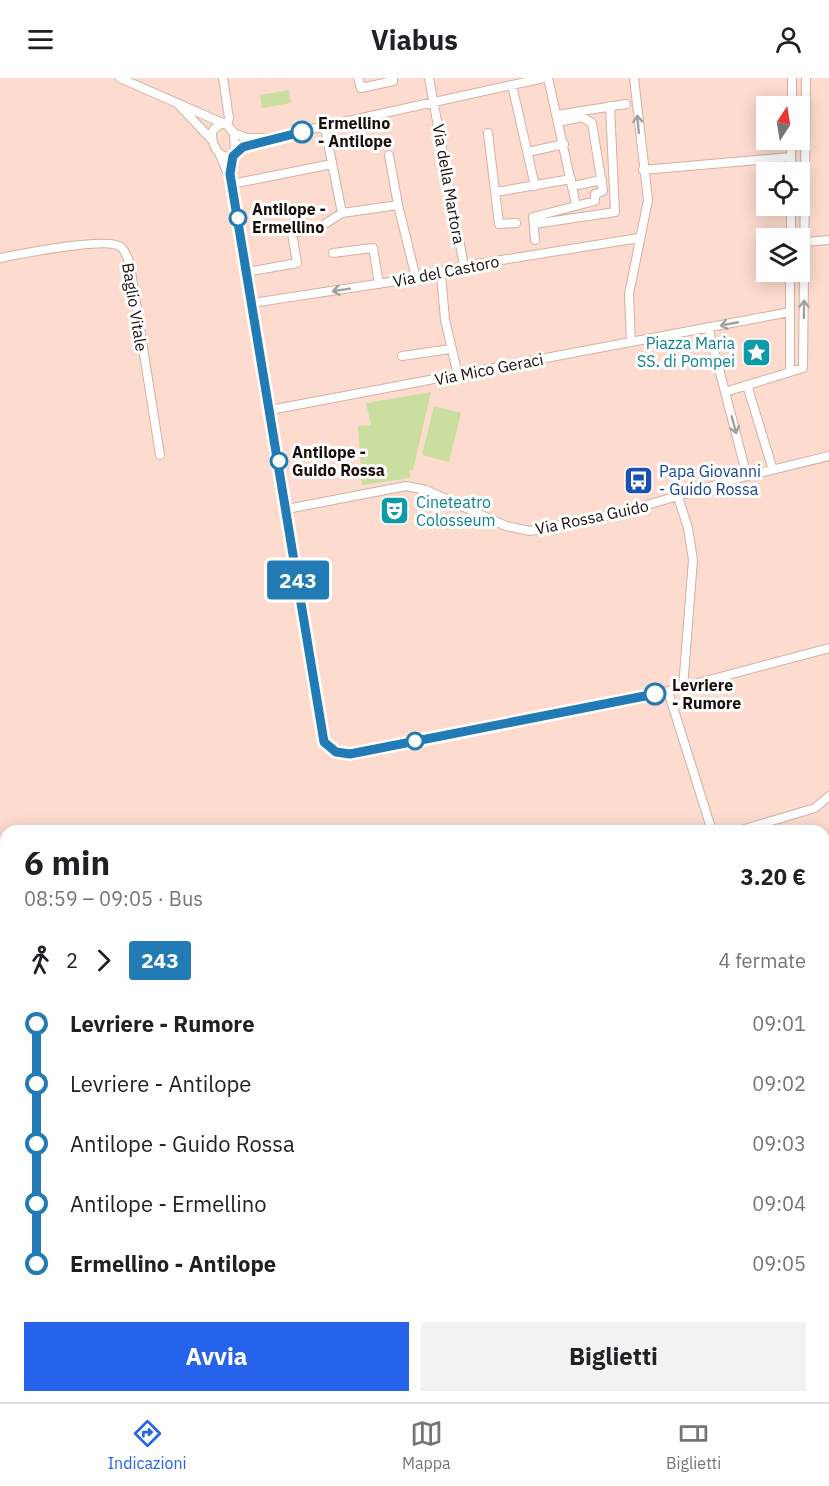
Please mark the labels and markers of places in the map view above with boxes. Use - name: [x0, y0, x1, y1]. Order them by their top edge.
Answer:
- place label: Ermellino - Antilope: [318, 113, 392, 151]
- marker: Ermellino - Antilope: [291, 121, 313, 143]
- place label: Antilope - Ermellino: [252, 199, 326, 237]
- marker: Antilope - Ermellino: [229, 209, 247, 227]
- place label: Piazza Maria SS. di Pompei: [637, 333, 735, 371]
- place icon: Piazza Maria SS. di Pompei: [740, 336, 772, 368]
- place label: Antilope - Guido Rossa: [292, 442, 385, 480]
- marker: Antilope - Guido Rossa: [270, 452, 288, 470]
- place label: Papa Giovanni - Guido Rossa: [659, 461, 761, 499]
- bus stop icon: Papa Giovanni - Guido Rossa: [622, 464, 654, 496]
- place label: Cineteatro Colosseum: [416, 492, 496, 530]
- theatre icon: Cineteatro Colosseum: [379, 495, 411, 527]
- place label: Levriere - Rumore: [672, 675, 741, 713]
- marker: Levriere - Rumore: [644, 683, 666, 705]
- unlabelled marker: [406, 732, 424, 750]

